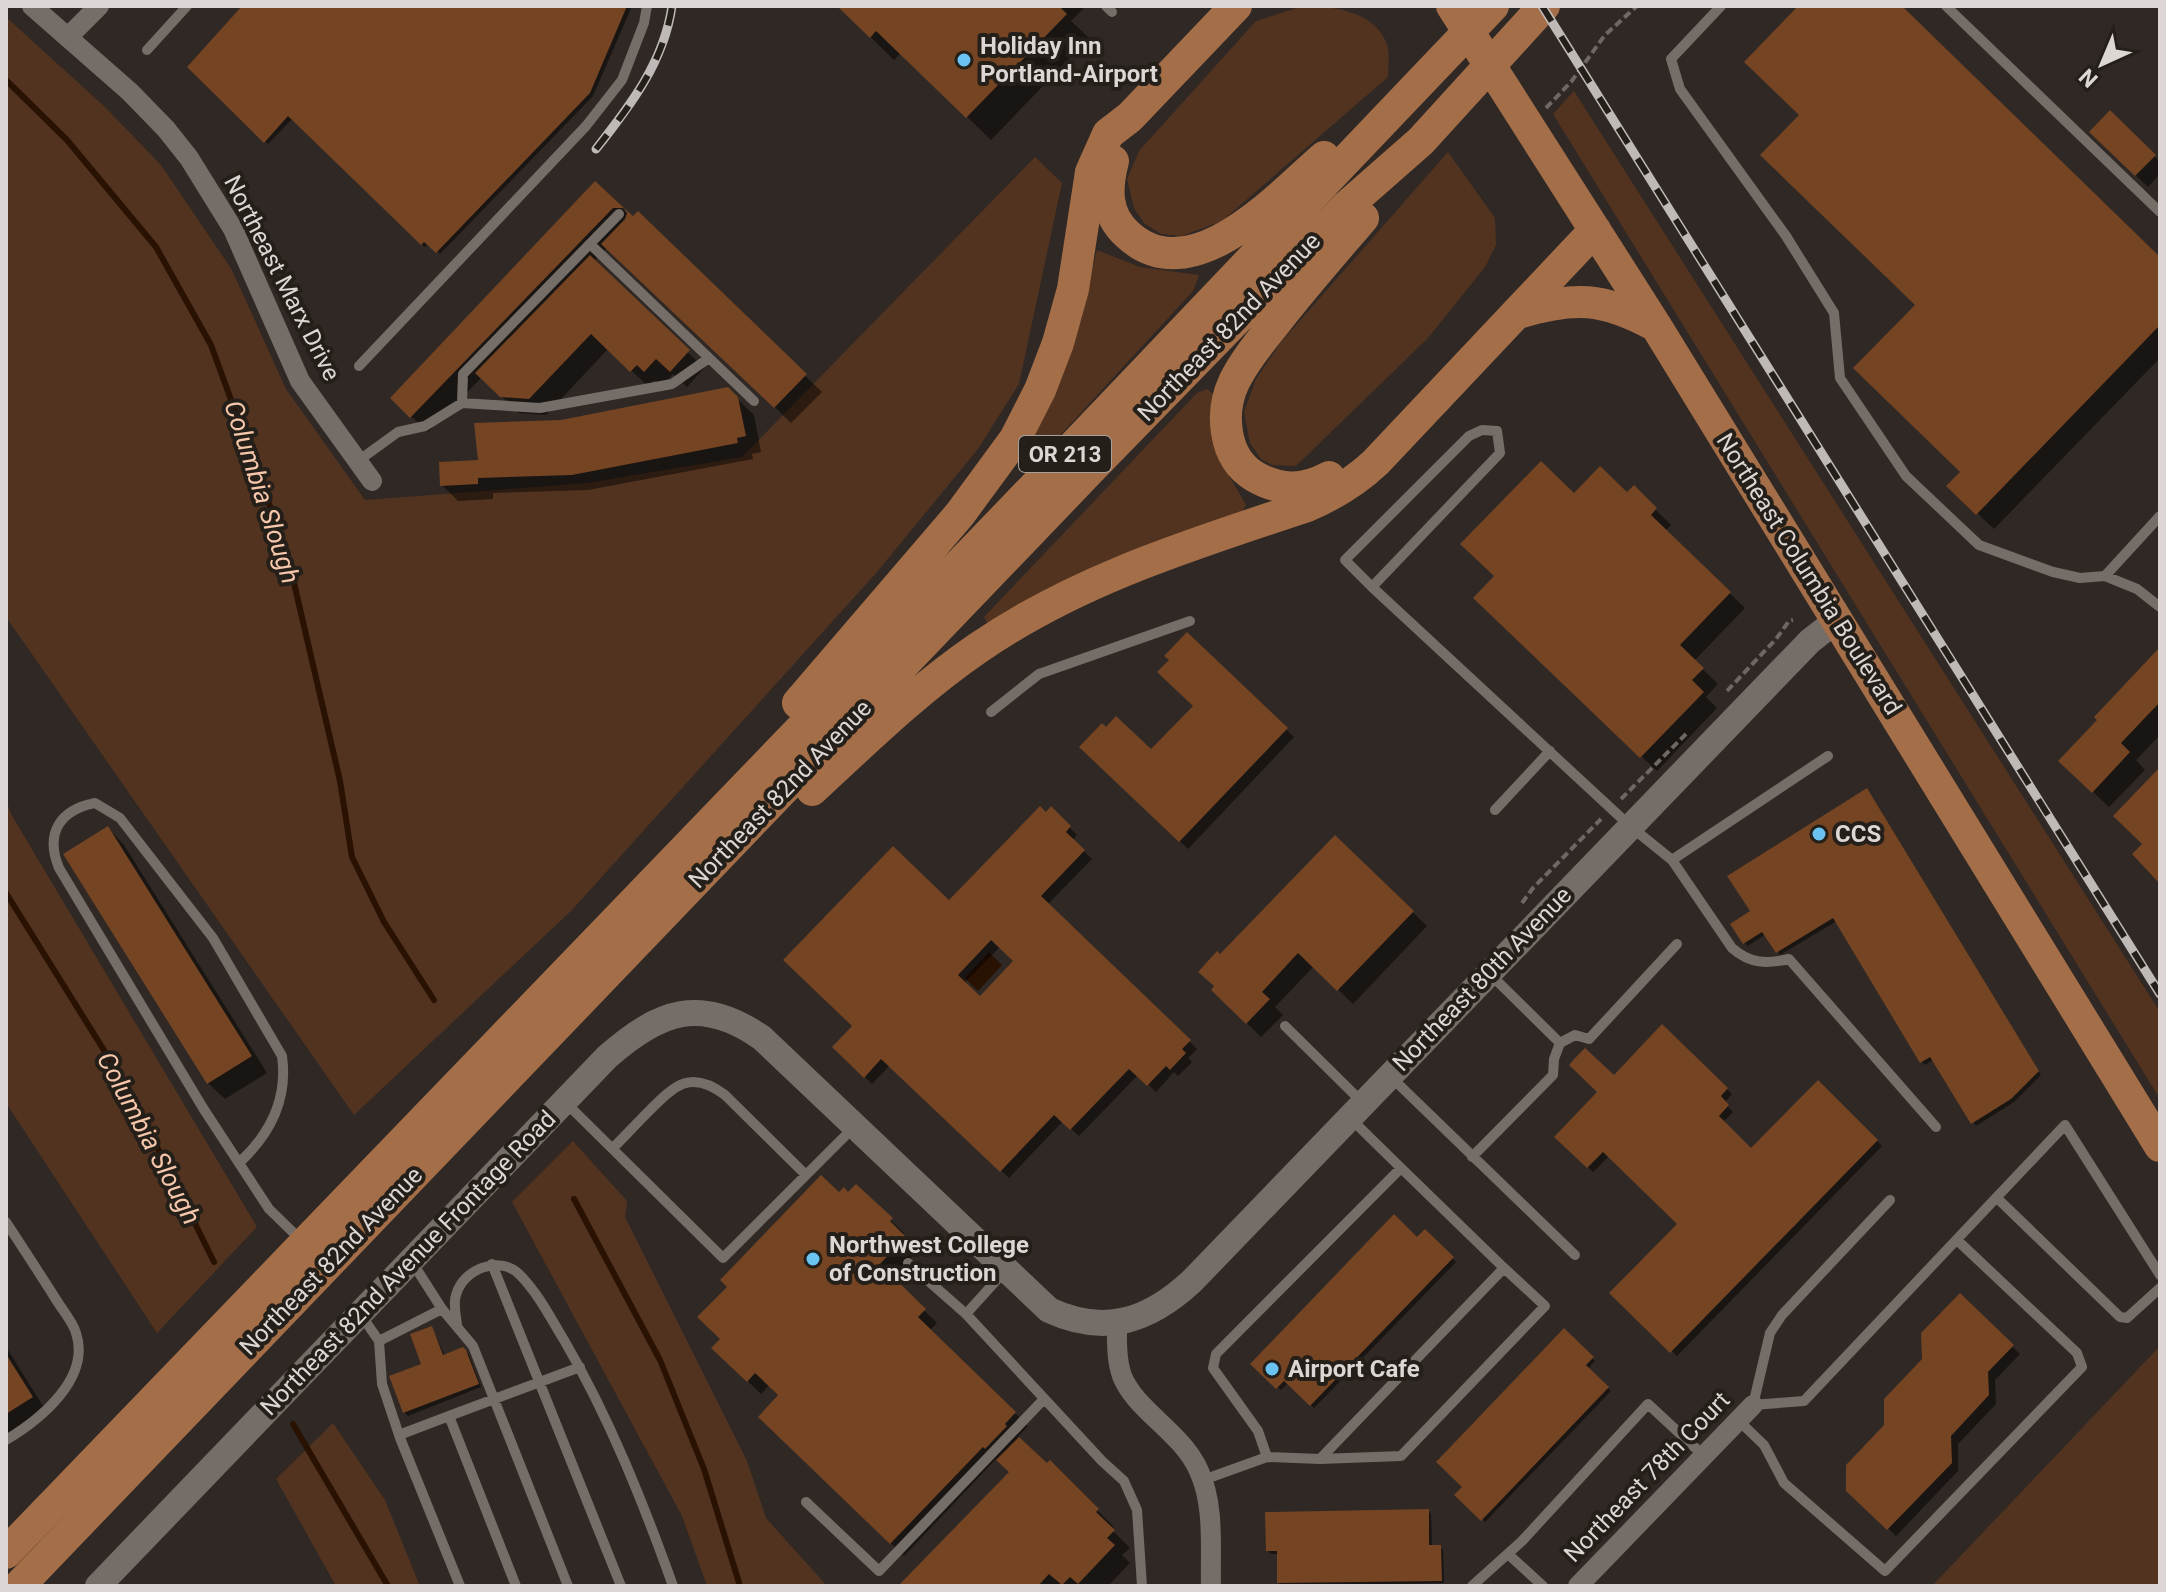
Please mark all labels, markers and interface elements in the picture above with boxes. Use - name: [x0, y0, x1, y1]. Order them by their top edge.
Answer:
- north arrow: [2062, 24, 2142, 104]
- place label: Holiday Inn Portland-Airport: [980, 32, 1158, 88]
- marker: Holiday Inn Portland-Airport: [955, 51, 973, 69]
- text: N: [2074, 64, 2103, 92]
- street label: Northeast Marx Drive: [218, 171, 346, 385]
- street label: Northeast 82nd Avenue: [1132, 227, 1326, 427]
- water label: Columbia Slough: [218, 397, 306, 587]
- street label: Northeast Columbia Boulevard: [1711, 428, 1907, 720]
- road number: OR 213: [1019, 436, 1111, 472]
- street label: Northeast 82nd Avenue: [683, 694, 877, 894]
- place label: CCS: [1835, 820, 1881, 848]
- marker: CCS: [1810, 825, 1828, 843]
- street label: Northeast 80th Avenue: [1387, 881, 1577, 1077]
- water label: Columbia Slough: [91, 1047, 207, 1229]
- street label: Northeast 82nd Avenue Frontage Road: [255, 1105, 561, 1421]
- street label: Northeast 82nd Avenue: [234, 1161, 428, 1361]
- place label: Northwest College of Construction: [829, 1231, 1029, 1287]
- marker: Northwest College of Construction: [804, 1250, 822, 1268]
- place label: Airport Cafe: [1288, 1355, 1420, 1383]
- marker: Airport Cafe: [1263, 1360, 1281, 1378]
- street label: Northeast 78th Court: [1559, 1386, 1736, 1568]

